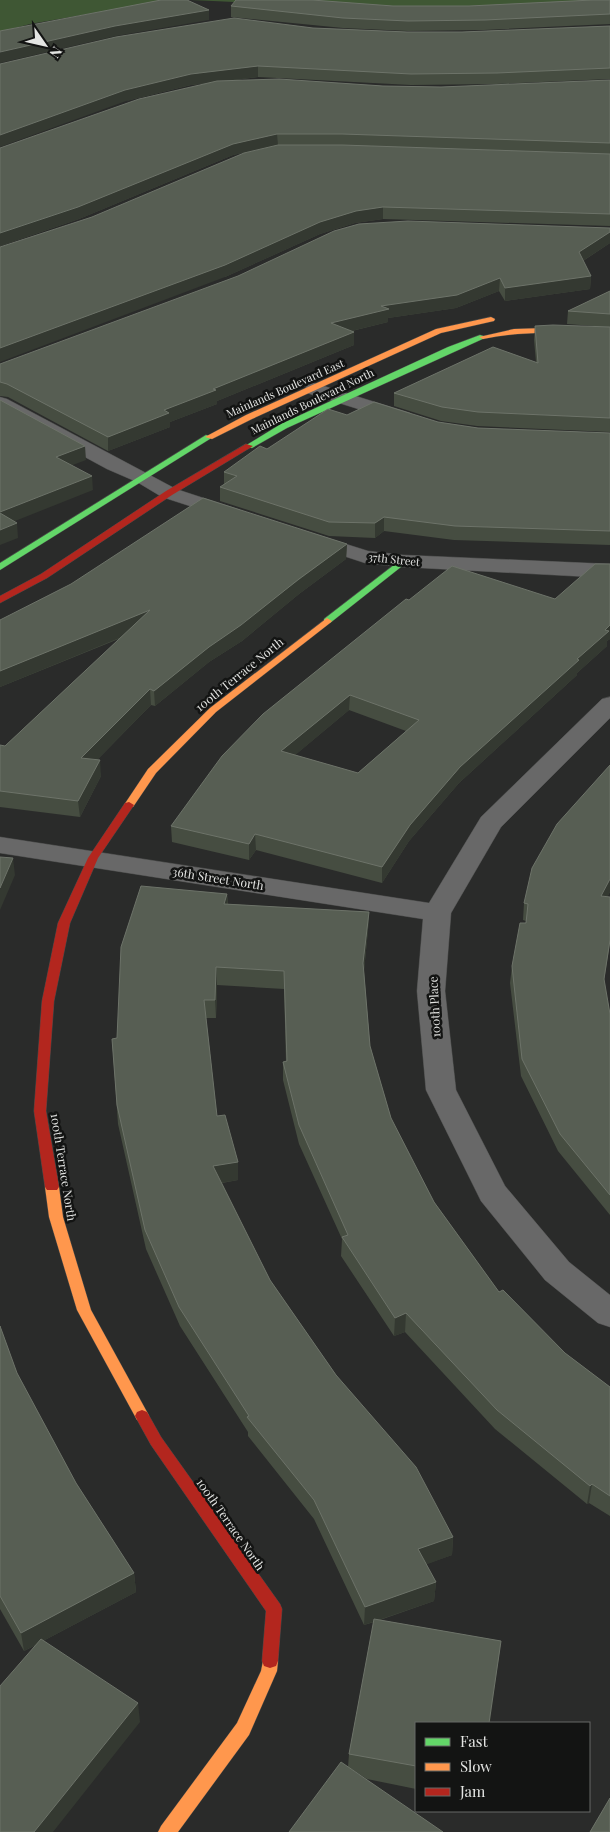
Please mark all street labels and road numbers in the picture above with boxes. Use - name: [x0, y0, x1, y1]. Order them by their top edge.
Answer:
- street label: Mainlands Boulevard East: [224, 355, 346, 421]
- street label: Mainlands Boulevard North: [248, 364, 377, 437]
- street label: 37th Street: [367, 549, 421, 569]
- street label: 100th Terrace North: [192, 634, 286, 714]
- street label: 36th Street North: [171, 863, 265, 893]
- street label: 100th Place: [424, 976, 444, 1038]
- street label: 100th Terrace North: [48, 1112, 80, 1222]
- street label: 100th Terrace North: [193, 1475, 269, 1573]

